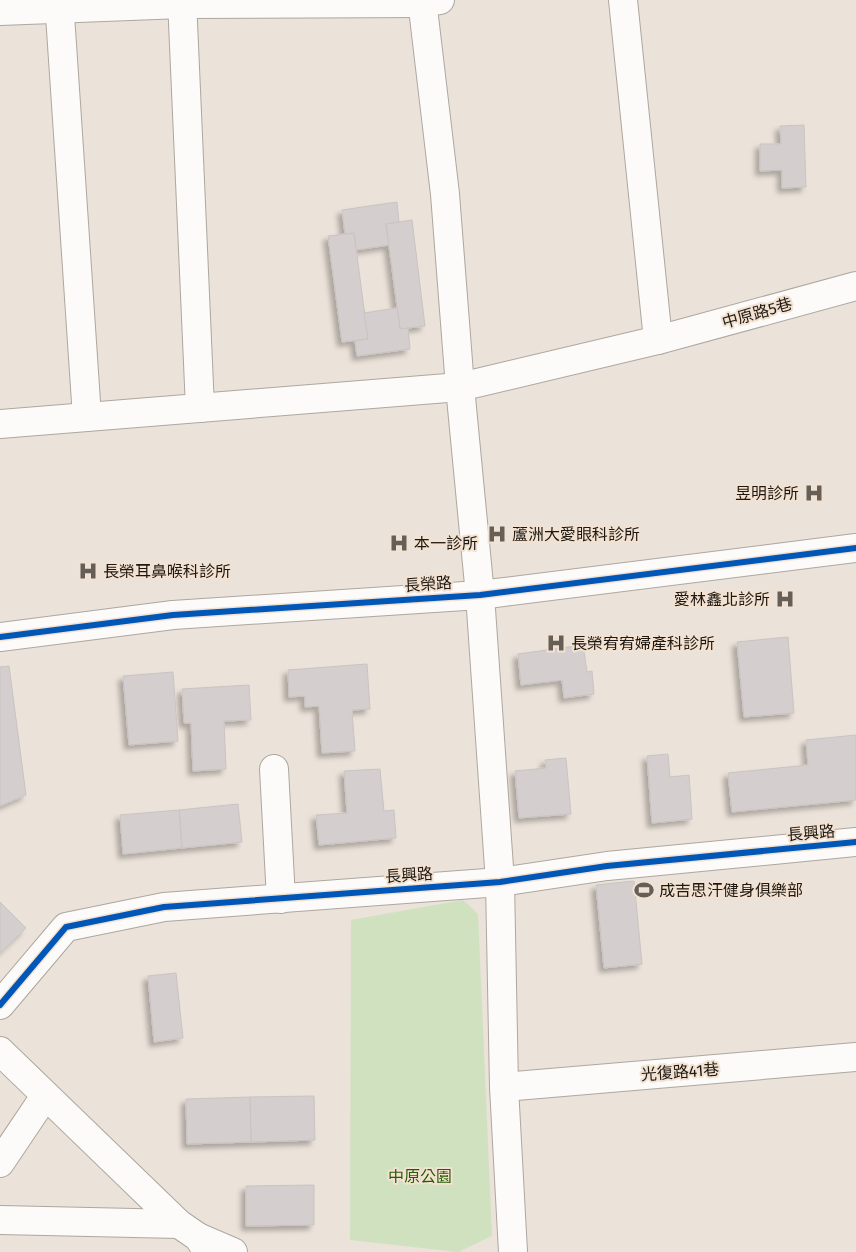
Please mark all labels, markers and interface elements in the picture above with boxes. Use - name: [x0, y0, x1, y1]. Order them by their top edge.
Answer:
- street label: 中原路5巷: [720, 294, 794, 332]
- hospital icon: 昱明診所: [803, 482, 825, 504]
- place label: 昱明診所: [735, 484, 799, 503]
- hospital icon: 蘆洲大愛眼科診所: [486, 523, 508, 545]
- place label: 蘆洲大愛眼科診所: [512, 525, 640, 544]
- hospital icon: 本一診所: [388, 532, 410, 554]
- place label: 本一診所: [414, 534, 478, 553]
- hospital icon: 長榮耳鼻喉科診所: [77, 560, 99, 582]
- place label: 長榮耳鼻喉科診所: [103, 562, 231, 581]
- street label: 長榮路: [403, 573, 453, 595]
- hospital icon: 愛林鑫北診所: [774, 588, 796, 610]
- place label: 愛林鑫北診所: [674, 590, 770, 609]
- hospital icon: 長榮宥宥婦產科診所: [545, 632, 567, 654]
- place label: 長榮宥宥婦產科診所: [571, 634, 715, 653]
- street label: 長興路: [786, 821, 836, 845]
- street label: 長興路: [384, 864, 434, 886]
- sports icon: 成吉思汗健身俱樂部: [633, 879, 655, 901]
- place label: 成吉思汗健身俱樂部: [659, 881, 803, 900]
- street label: 光復路41巷: [640, 1060, 720, 1084]
- park label: 中原公園: [388, 1167, 452, 1186]

